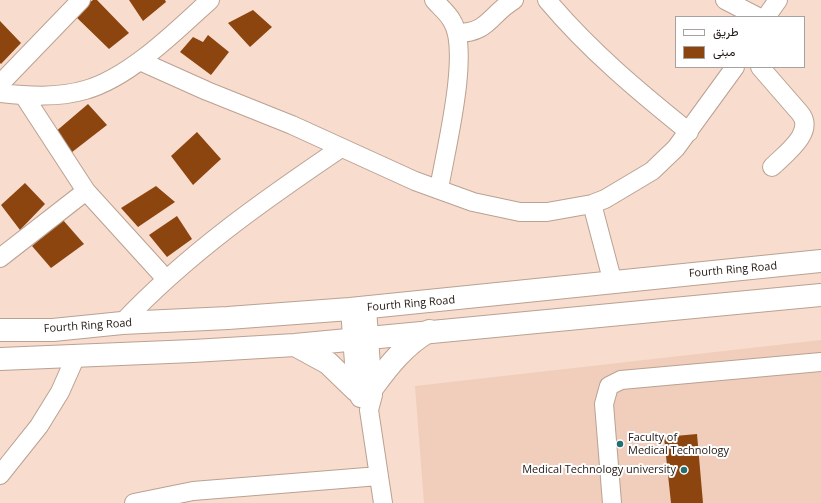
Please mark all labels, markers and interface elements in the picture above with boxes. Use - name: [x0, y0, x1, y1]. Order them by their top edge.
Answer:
- legend: [675, 16, 805, 68]
- text: طريق: [713, 23, 738, 40]
- text: مبنى: [713, 43, 735, 60]
- street label: Fourth Ring Road: [688, 260, 778, 280]
- street label: Fourth Ring Road: [366, 294, 456, 314]
- street label: Fourth Ring Road: [43, 316, 133, 336]
- place label: Faculty of Medical Technology: [628, 431, 729, 457]
- marker: Faculty of Medical Technology: [615, 439, 625, 449]
- place label: Medical Technology university: [522, 463, 676, 477]
- marker: Medical Technology university: [679, 465, 689, 475]

